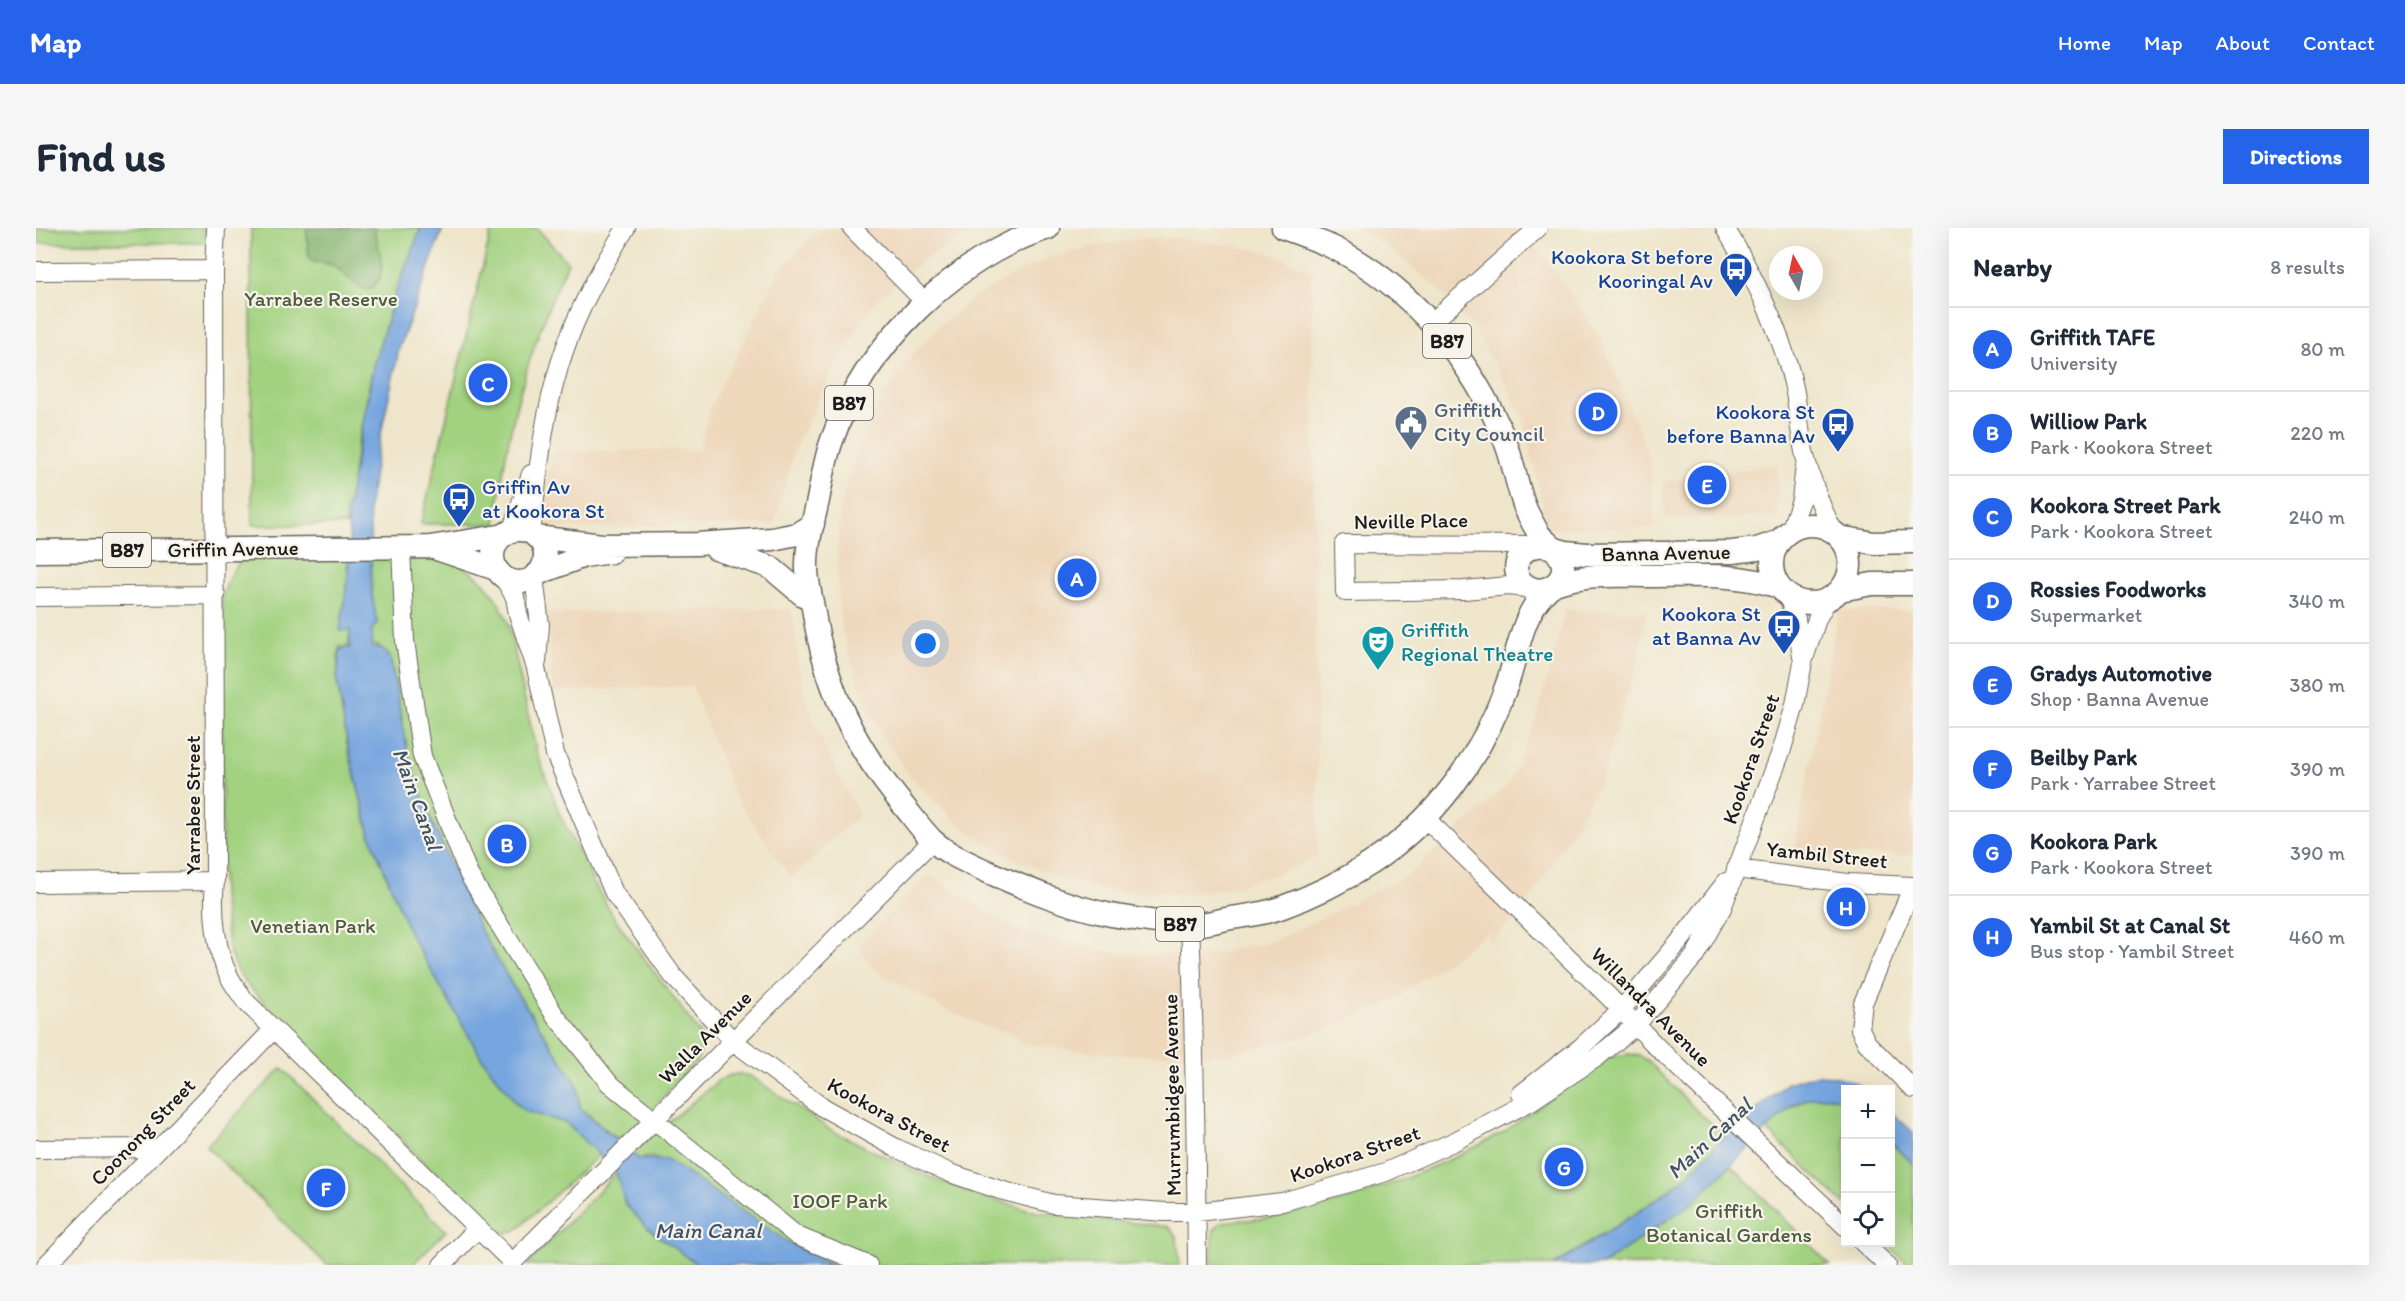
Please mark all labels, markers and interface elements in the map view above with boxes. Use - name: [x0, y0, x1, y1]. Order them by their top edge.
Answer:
- text: Map: [30, 25, 81, 59]
- text: Home: [2058, 30, 2111, 55]
- text: Map: [2144, 30, 2183, 55]
- text: About: [2216, 30, 2270, 55]
- text: Contact: [2303, 30, 2375, 55]
- button: Directions: [2223, 129, 2369, 184]
- text: Find us: [36, 131, 166, 182]
- place label: Kookora St before Kooringal Av: [1551, 244, 1713, 293]
- north arrow: [1769, 246, 1823, 300]
- bus stop icon: Kookora St before Kooringal Av: [1718, 251, 1754, 298]
- text: Nearby: [1973, 251, 2052, 283]
- text: 8 results: [2270, 255, 2345, 279]
- park label: Yarrabee Reserve: [244, 286, 398, 311]
- road number: B87: [1423, 324, 1471, 358]
- text: Griffith TAFE: [2030, 324, 2155, 351]
- text: A: [1986, 337, 1999, 361]
- text: 80 m: [2300, 337, 2345, 361]
- text: University: [2030, 351, 2117, 375]
- pin: C: [468, 360, 508, 406]
- road number: B87: [825, 386, 873, 420]
- pin: D: [1578, 390, 1618, 435]
- place label: Griffith City Council: [1434, 397, 1544, 446]
- place label: Kookora St before Banna Av: [1667, 399, 1815, 448]
- public building icon: Griffith City Council: [1393, 404, 1429, 451]
- bus stop icon: Kookora St before Banna Av: [1820, 406, 1856, 453]
- text: Williow Park: [2030, 408, 2147, 435]
- text: B: [1986, 421, 1999, 445]
- text: 220 m: [2290, 421, 2345, 445]
- text: Park · Kookora Street: [2030, 435, 2212, 459]
- pin: E: [1688, 462, 1726, 508]
- place label: Griffin Av at Kookora St: [482, 474, 605, 523]
- bus stop icon: Griffin Av at Kookora St: [441, 481, 477, 528]
- text: Kookora Street Park: [2030, 492, 2221, 519]
- text: C: [1986, 505, 1999, 529]
- text: 240 m: [2289, 505, 2345, 529]
- street label: Neville Place: [1354, 507, 1468, 534]
- text: Park · Kookora Street: [2030, 519, 2212, 543]
- road number: B87: [103, 533, 151, 567]
- street label: Griffin Avenue: [167, 535, 299, 562]
- street label: Banna Avenue: [1601, 539, 1731, 566]
- pin: A: [1058, 556, 1096, 600]
- text: Rossies Foodworks: [2030, 576, 2206, 603]
- text: D: [1986, 589, 1999, 613]
- text: 340 m: [2288, 589, 2345, 613]
- place label: Kookora St at Banna Av: [1652, 601, 1761, 650]
- text: Supermarket: [2030, 603, 2142, 627]
- bus stop icon: Kookora St at Banna Av: [1766, 608, 1802, 655]
- place label: Griffith Regional Theatre: [1401, 617, 1553, 666]
- theatre icon: Griffith Regional Theatre: [1360, 624, 1396, 671]
- your location: [911, 629, 940, 658]
- text: Gradys Automotive: [2030, 660, 2212, 687]
- text: E: [1987, 673, 1998, 697]
- text: 380 m: [2290, 673, 2345, 697]
- text: Shop · Banna Avenue: [2030, 687, 2209, 711]
- street label: Kookora Street: [1717, 690, 1784, 827]
- street label: Yarrabee Street: [180, 735, 205, 875]
- water label: Main Canal: [387, 744, 449, 856]
- text: Beilby Park: [2030, 744, 2137, 771]
- text: F: [1987, 757, 1998, 781]
- text: 390 m: [2290, 757, 2345, 781]
- text: Park · Yarrabee Street: [2030, 771, 2216, 795]
- pin: B: [488, 822, 526, 866]
- text: Kookora Park: [2030, 828, 2157, 855]
- street label: Yambil Street: [1765, 836, 1889, 873]
- text: G: [1986, 841, 1999, 865]
- text: 390 m: [2290, 841, 2345, 865]
- text: Park · Kookora Street: [2030, 855, 2212, 879]
- pin: H: [1826, 884, 1866, 930]
- road number: B87: [1156, 907, 1204, 941]
- text: Yambil St at Canal St: [2030, 912, 2230, 939]
- park label: Venetian Park: [250, 913, 376, 938]
- text: H: [1986, 925, 1999, 949]
- text: 460 m: [2289, 925, 2345, 949]
- text: Bus stop · Yambil Street: [2030, 939, 2234, 963]
- street label: Willandra Avenue: [1586, 942, 1716, 1072]
- street label: Walla Avenue: [653, 985, 757, 1089]
- street label: Murrumbidgee Avenue: [1157, 994, 1186, 1196]
- street label: Kookora Street: [823, 1072, 955, 1158]
- street label: Coonong Street: [85, 1073, 200, 1191]
- map controls: [1841, 1085, 1895, 1247]
- button: +: [1841, 1085, 1895, 1139]
- water label: Main Canal: [1661, 1091, 1759, 1185]
- street label: Kookora Street: [1287, 1120, 1423, 1187]
- button: −: [1841, 1139, 1895, 1193]
- pin: G: [1544, 1144, 1583, 1190]
- pin: F: [306, 1166, 346, 1210]
- park label: IOOF Park: [792, 1188, 888, 1213]
- button: locate: [1841, 1193, 1895, 1247]
- park label: Griffith Botanical Gardens: [1646, 1198, 1812, 1247]
- water label: Main Canal: [655, 1217, 763, 1244]

